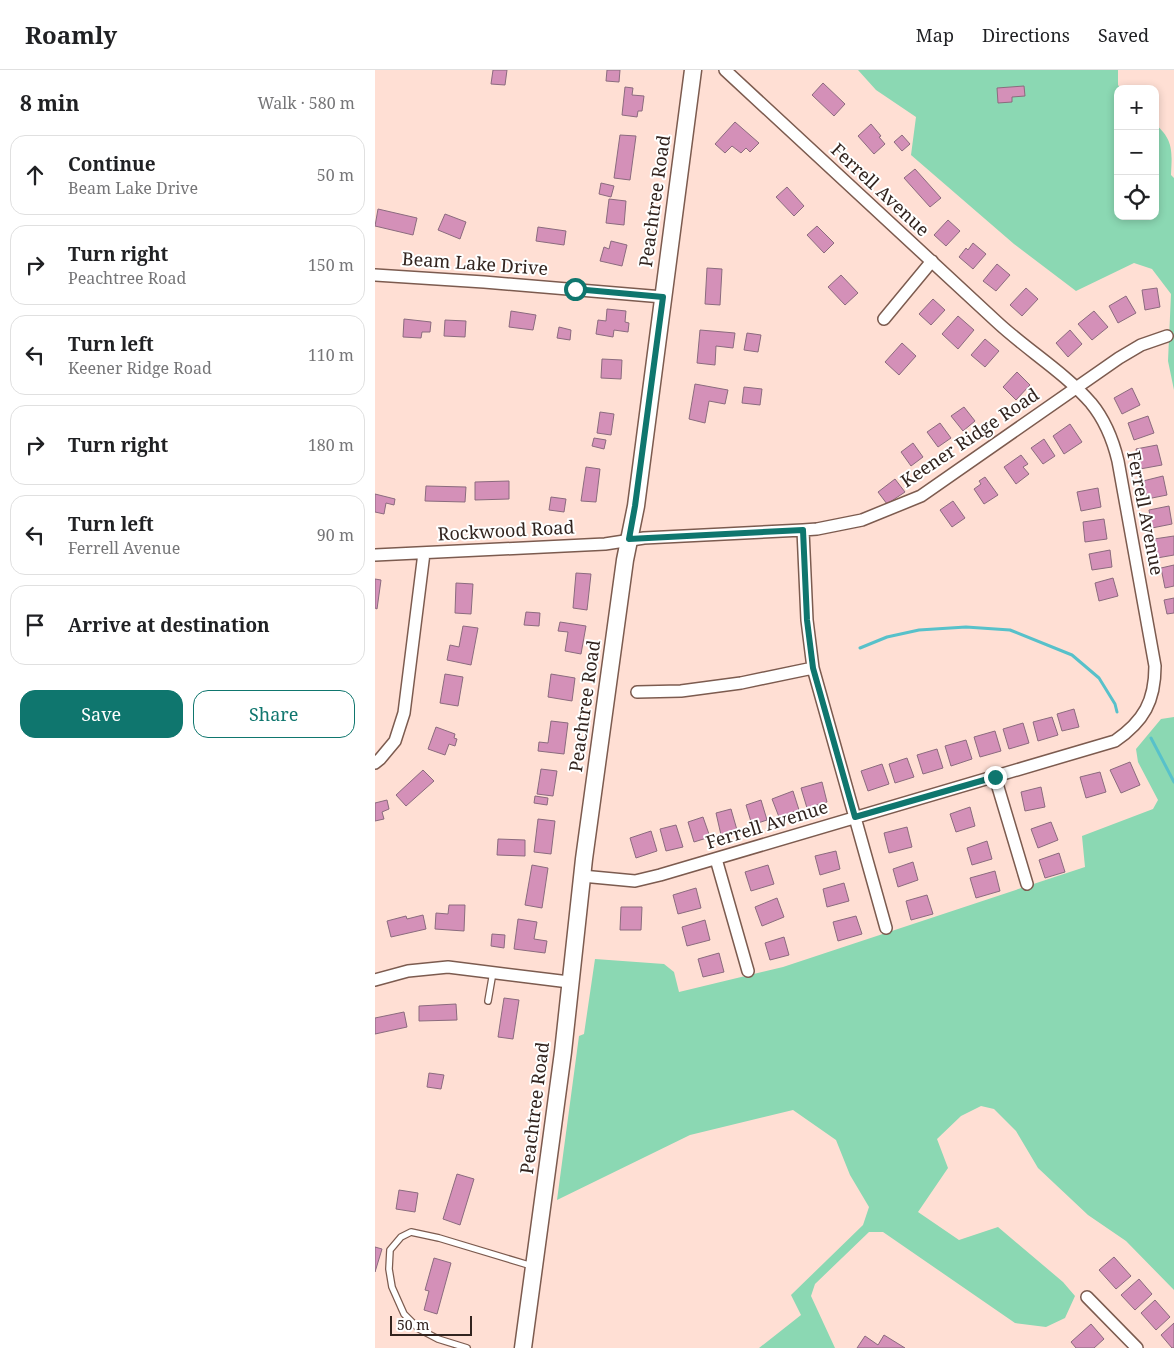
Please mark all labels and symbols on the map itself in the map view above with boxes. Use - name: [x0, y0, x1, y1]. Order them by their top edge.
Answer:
- street label: Peachtree Road: [633, 133, 675, 268]
- street label: Ferrell Avenue: [826, 137, 935, 241]
- street label: Beam Lake Drive: [401, 246, 549, 280]
- route start: [564, 278, 587, 301]
- street label: Keener Ridge Road: [896, 382, 1043, 492]
- street label: Ferrell Avenue: [1122, 449, 1170, 577]
- street label: Rockwood Road: [437, 514, 575, 546]
- street label: Peachtree Road: [563, 638, 605, 773]
- route end: [984, 766, 1007, 789]
- street label: Ferrell Avenue: [703, 794, 831, 854]
- street label: Peachtree Road: [514, 1040, 554, 1175]
- scale bar: [390, 1313, 473, 1336]

